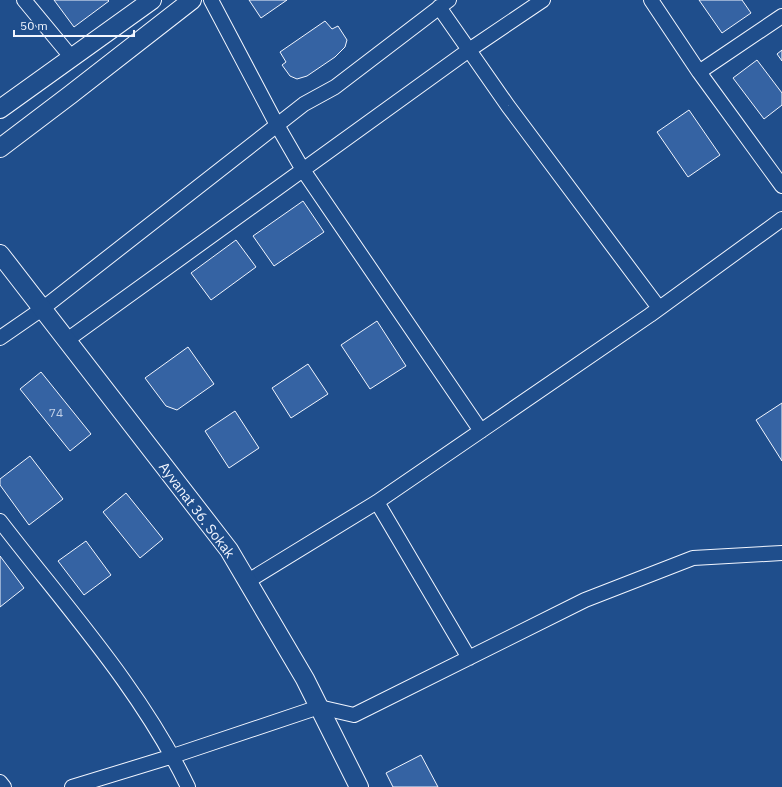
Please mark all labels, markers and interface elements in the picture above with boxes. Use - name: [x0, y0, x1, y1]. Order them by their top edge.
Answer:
- scale bar: [14, 12, 134, 38]
- text: 50 m: [20, 18, 48, 33]
- house number: 74: [49, 405, 63, 420]
- street label: Ayvanat 36. Sokak: [155, 458, 239, 562]

